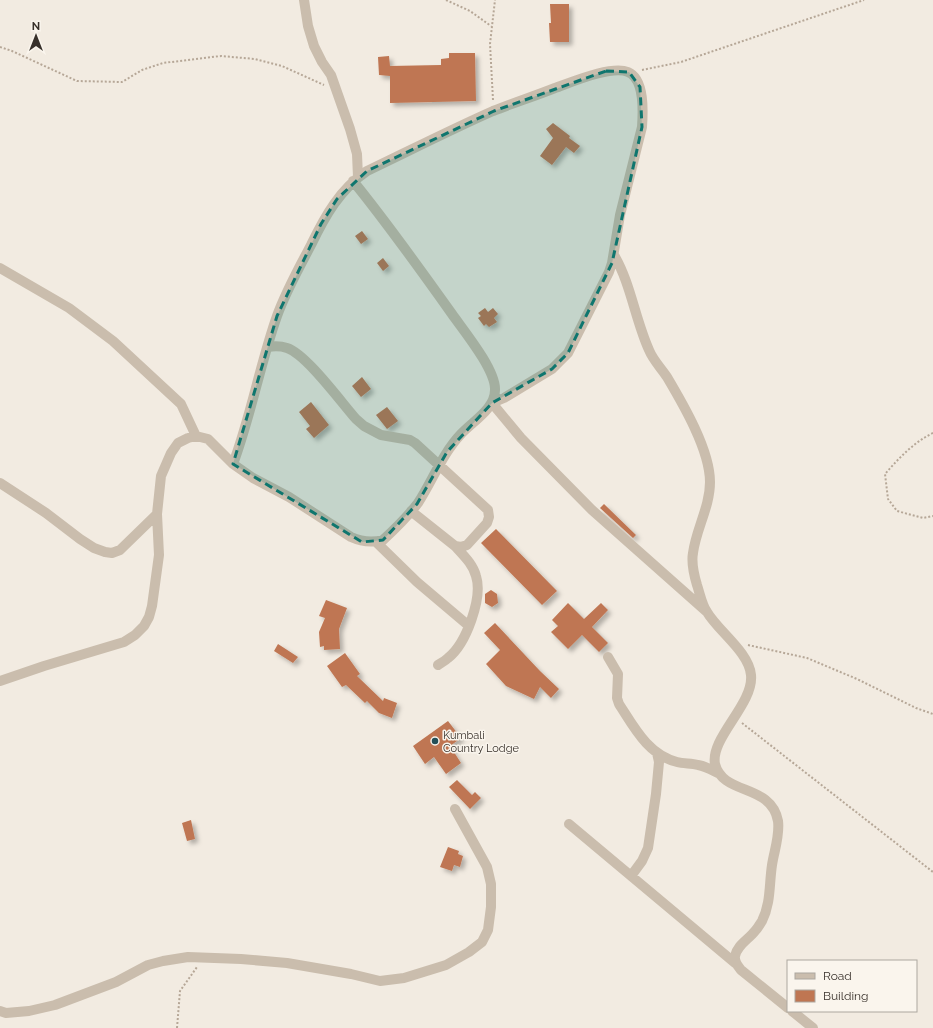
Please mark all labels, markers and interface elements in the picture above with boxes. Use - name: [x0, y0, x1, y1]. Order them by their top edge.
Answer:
- north arrow: [16, 16, 56, 56]
- text: N: [32, 20, 40, 33]
- place label: Kumbali Country Lodge: [443, 729, 519, 755]
- marker: Kumbali Country Lodge: [430, 736, 440, 746]
- legend: [787, 960, 917, 1012]
- text: Road: [823, 969, 852, 983]
- text: Building: [823, 989, 869, 1003]

